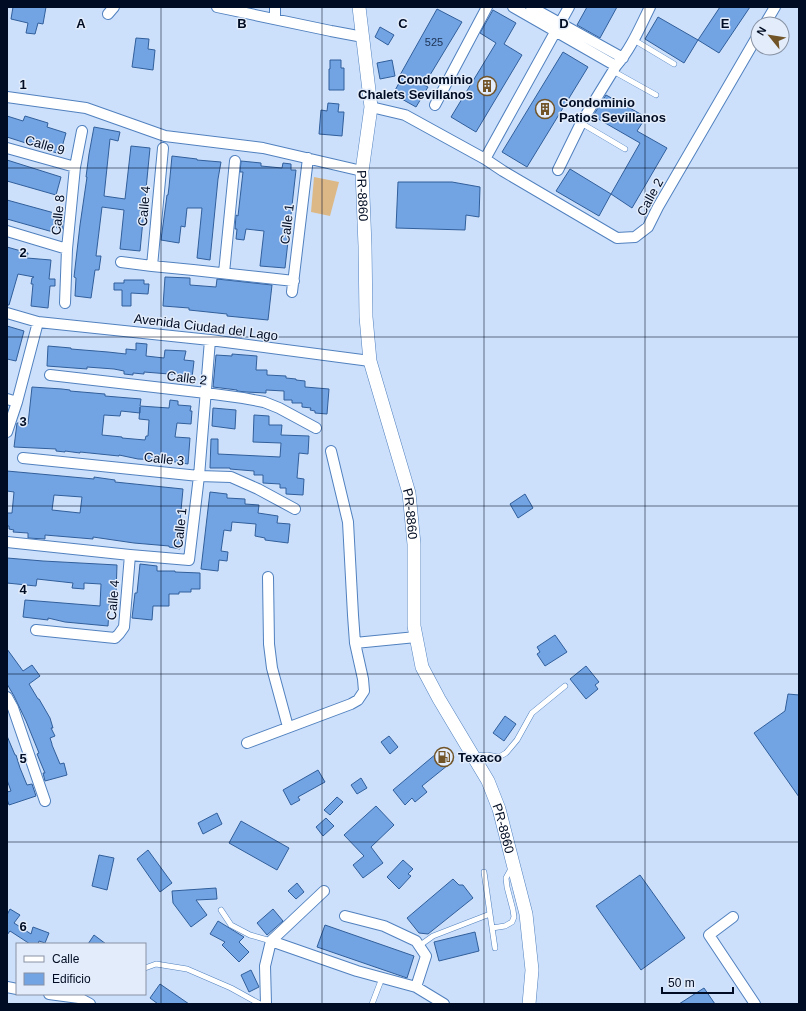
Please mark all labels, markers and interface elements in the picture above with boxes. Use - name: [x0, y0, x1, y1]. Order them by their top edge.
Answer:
- text: A: [76, 16, 86, 31]
- text: B: [237, 16, 247, 31]
- text: C: [398, 16, 408, 31]
- text: D: [559, 16, 569, 31]
- text: E: [721, 16, 730, 31]
- north arrow: [750, 16, 790, 56]
- text: N: [754, 25, 769, 37]
- house number: 525: [425, 36, 443, 48]
- place label: Condominio Chalets Sevillanos: [358, 72, 473, 102]
- building icon: Condominio Chalets Sevillanos: [476, 75, 498, 97]
- text: 1: [19, 77, 27, 92]
- place label: Condominio Patios Sevillanos: [559, 95, 666, 125]
- building icon: Condominio Patios Sevillanos: [534, 98, 556, 120]
- street label: Calle 9: [23, 132, 67, 158]
- street label: PR-8860: [354, 170, 372, 222]
- street label: Calle 2: [634, 176, 666, 218]
- street label: Calle 4: [135, 185, 153, 227]
- street label: Calle 8: [48, 194, 68, 236]
- street label: Calle 1: [277, 203, 297, 245]
- text: 2: [19, 245, 27, 260]
- street label: Avenida Ciudad del Lago: [133, 311, 279, 343]
- street label: Calle 2: [166, 368, 208, 388]
- text: 3: [19, 414, 27, 429]
- street label: Calle 3: [143, 449, 185, 469]
- street label: PR-8860: [400, 486, 421, 540]
- street label: Calle 1: [170, 507, 190, 549]
- street label: Calle 4: [104, 579, 122, 621]
- text: 4: [19, 582, 27, 597]
- fuel station icon: Texaco: [433, 746, 455, 768]
- place label: Texaco: [458, 750, 502, 765]
- text: 5: [19, 751, 27, 766]
- street label: PR-8860: [490, 801, 518, 855]
- text: 6: [19, 919, 27, 934]
- legend: [16, 943, 146, 995]
- text: Calle: [52, 952, 80, 966]
- scale bar: [662, 969, 733, 995]
- text: Edificio: [52, 972, 91, 986]
- text: 50 m: [668, 976, 695, 990]

